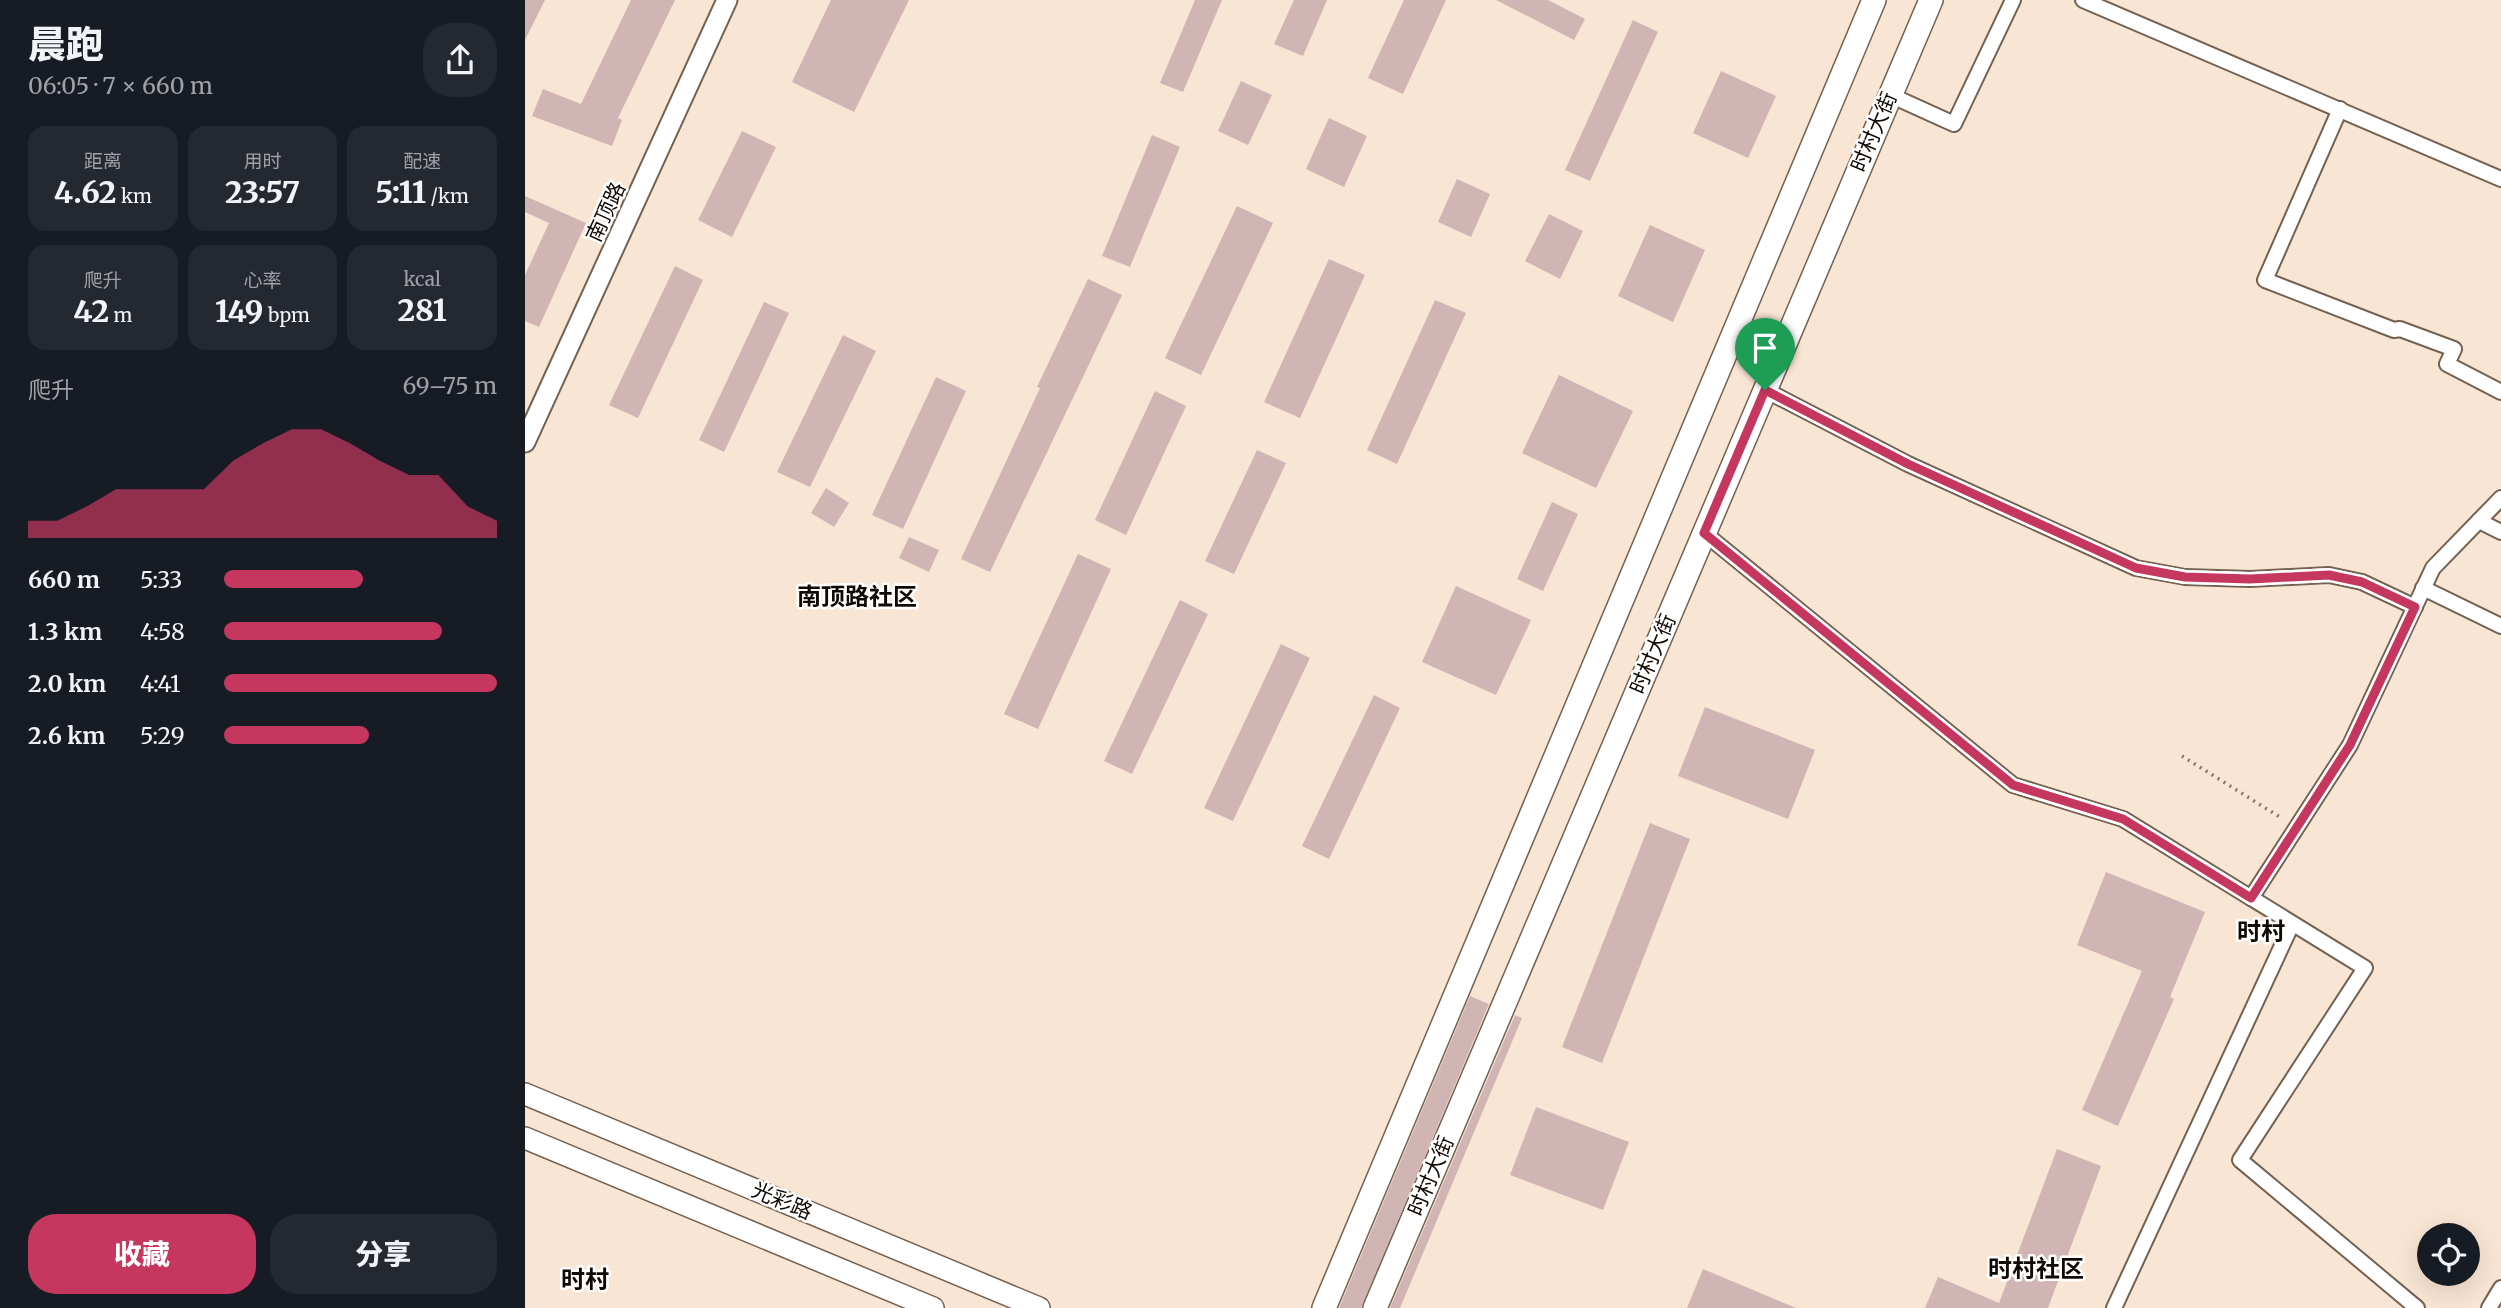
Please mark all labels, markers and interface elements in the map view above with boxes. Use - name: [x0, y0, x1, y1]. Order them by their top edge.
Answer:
- text: 晨跑: [28, 21, 104, 68]
- button: share: [423, 23, 497, 97]
- text: 06:05 · 7 × 660 m: [28, 71, 213, 100]
- street label: 时村大街: [1845, 88, 1902, 176]
- text: 距离: [84, 149, 122, 173]
- text: 用时: [243, 149, 282, 173]
- text: 配速: [403, 149, 441, 173]
- text: 4.62: [54, 173, 116, 211]
- text: 23:57: [225, 173, 300, 211]
- text: 5:11: [375, 173, 426, 211]
- street label: 南顶路: [580, 178, 631, 246]
- text: km: [116, 184, 152, 208]
- text: /km: [426, 184, 469, 208]
- text: kcal: [403, 267, 441, 291]
- text: 爬升: [84, 268, 122, 292]
- text: 心率: [243, 268, 282, 292]
- text: 281: [398, 291, 447, 329]
- text: 42: [73, 292, 109, 330]
- text: 149: [215, 292, 264, 330]
- text: m: [109, 303, 132, 327]
- text: bpm: [264, 303, 310, 327]
- pin: [1735, 318, 1795, 390]
- icon: arrive: [1746, 329, 1784, 367]
- text: 69–75 m: [403, 371, 497, 400]
- text: 爬升: [28, 375, 74, 404]
- text: 660 m: [28, 565, 100, 594]
- text: 5:33: [140, 565, 182, 594]
- district label: 南顶路社区: [797, 581, 917, 612]
- street label: 时村大街: [1624, 610, 1681, 698]
- text: 1.3 km: [28, 617, 102, 646]
- text: 4:58: [140, 617, 185, 646]
- text: 2.0 km: [28, 669, 106, 698]
- text: 4:41: [140, 669, 180, 698]
- text: 2.6 km: [28, 721, 105, 750]
- text: 5:29: [140, 721, 185, 750]
- district label: 时村: [2237, 916, 2285, 947]
- street label: 时村大街: [1402, 1132, 1459, 1220]
- street label: 光彩路: [748, 1176, 816, 1225]
- button: 收藏: [28, 1214, 256, 1294]
- button: 分享: [270, 1214, 497, 1294]
- map controls: [2417, 1223, 2480, 1286]
- button: locate: [2417, 1223, 2480, 1286]
- district label: 时村社区: [1988, 1253, 2084, 1284]
- district label: 时村: [561, 1264, 609, 1295]

